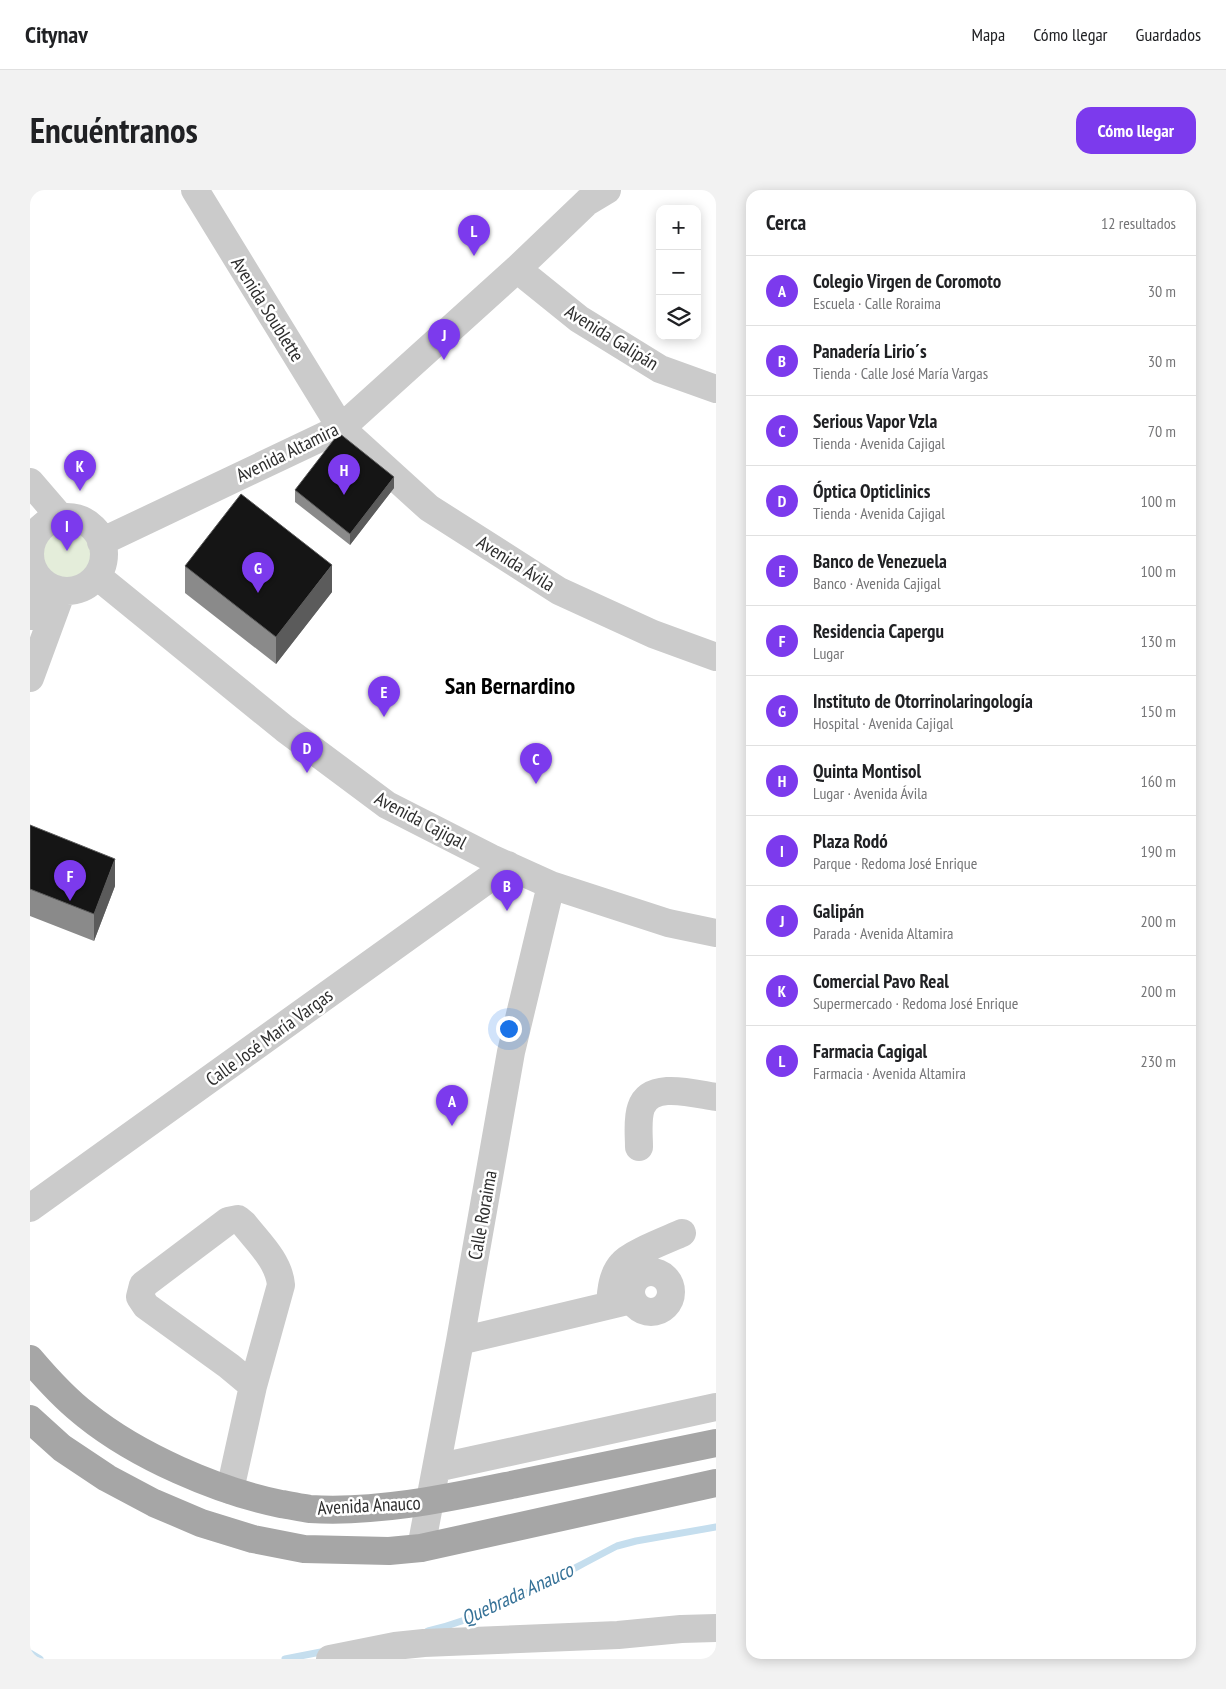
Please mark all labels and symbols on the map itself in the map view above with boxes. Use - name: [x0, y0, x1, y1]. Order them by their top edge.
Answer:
- pin: L: [458, 215, 490, 256]
- street label: Avenida Soublette: [226, 252, 310, 366]
- street label: Avenida Galipán: [561, 299, 663, 375]
- pin: J: [428, 319, 460, 360]
- street label: Avenida Altamira: [232, 417, 342, 487]
- pin: K: [64, 450, 96, 491]
- pin: H: [328, 454, 360, 495]
- pin: I: [51, 510, 83, 551]
- street label: Avenida Ávila: [473, 530, 559, 596]
- pin: G: [242, 552, 274, 593]
- district label: San Bernardino: [445, 670, 576, 701]
- pin: E: [368, 676, 400, 717]
- pin: D: [291, 732, 323, 773]
- pin: C: [520, 743, 552, 784]
- street label: Avenida Cajigal: [371, 786, 471, 854]
- pin: F: [54, 860, 86, 901]
- pin: B: [491, 870, 523, 911]
- street label: Calle José María Vargas: [201, 983, 337, 1091]
- your location: [496, 1016, 522, 1042]
- pin: A: [436, 1085, 468, 1126]
- street label: Calle Roraima: [462, 1168, 502, 1262]
- street label: Avenida Anauco: [317, 1490, 421, 1520]
- water label: Quebrada Anauco: [457, 1556, 578, 1631]

